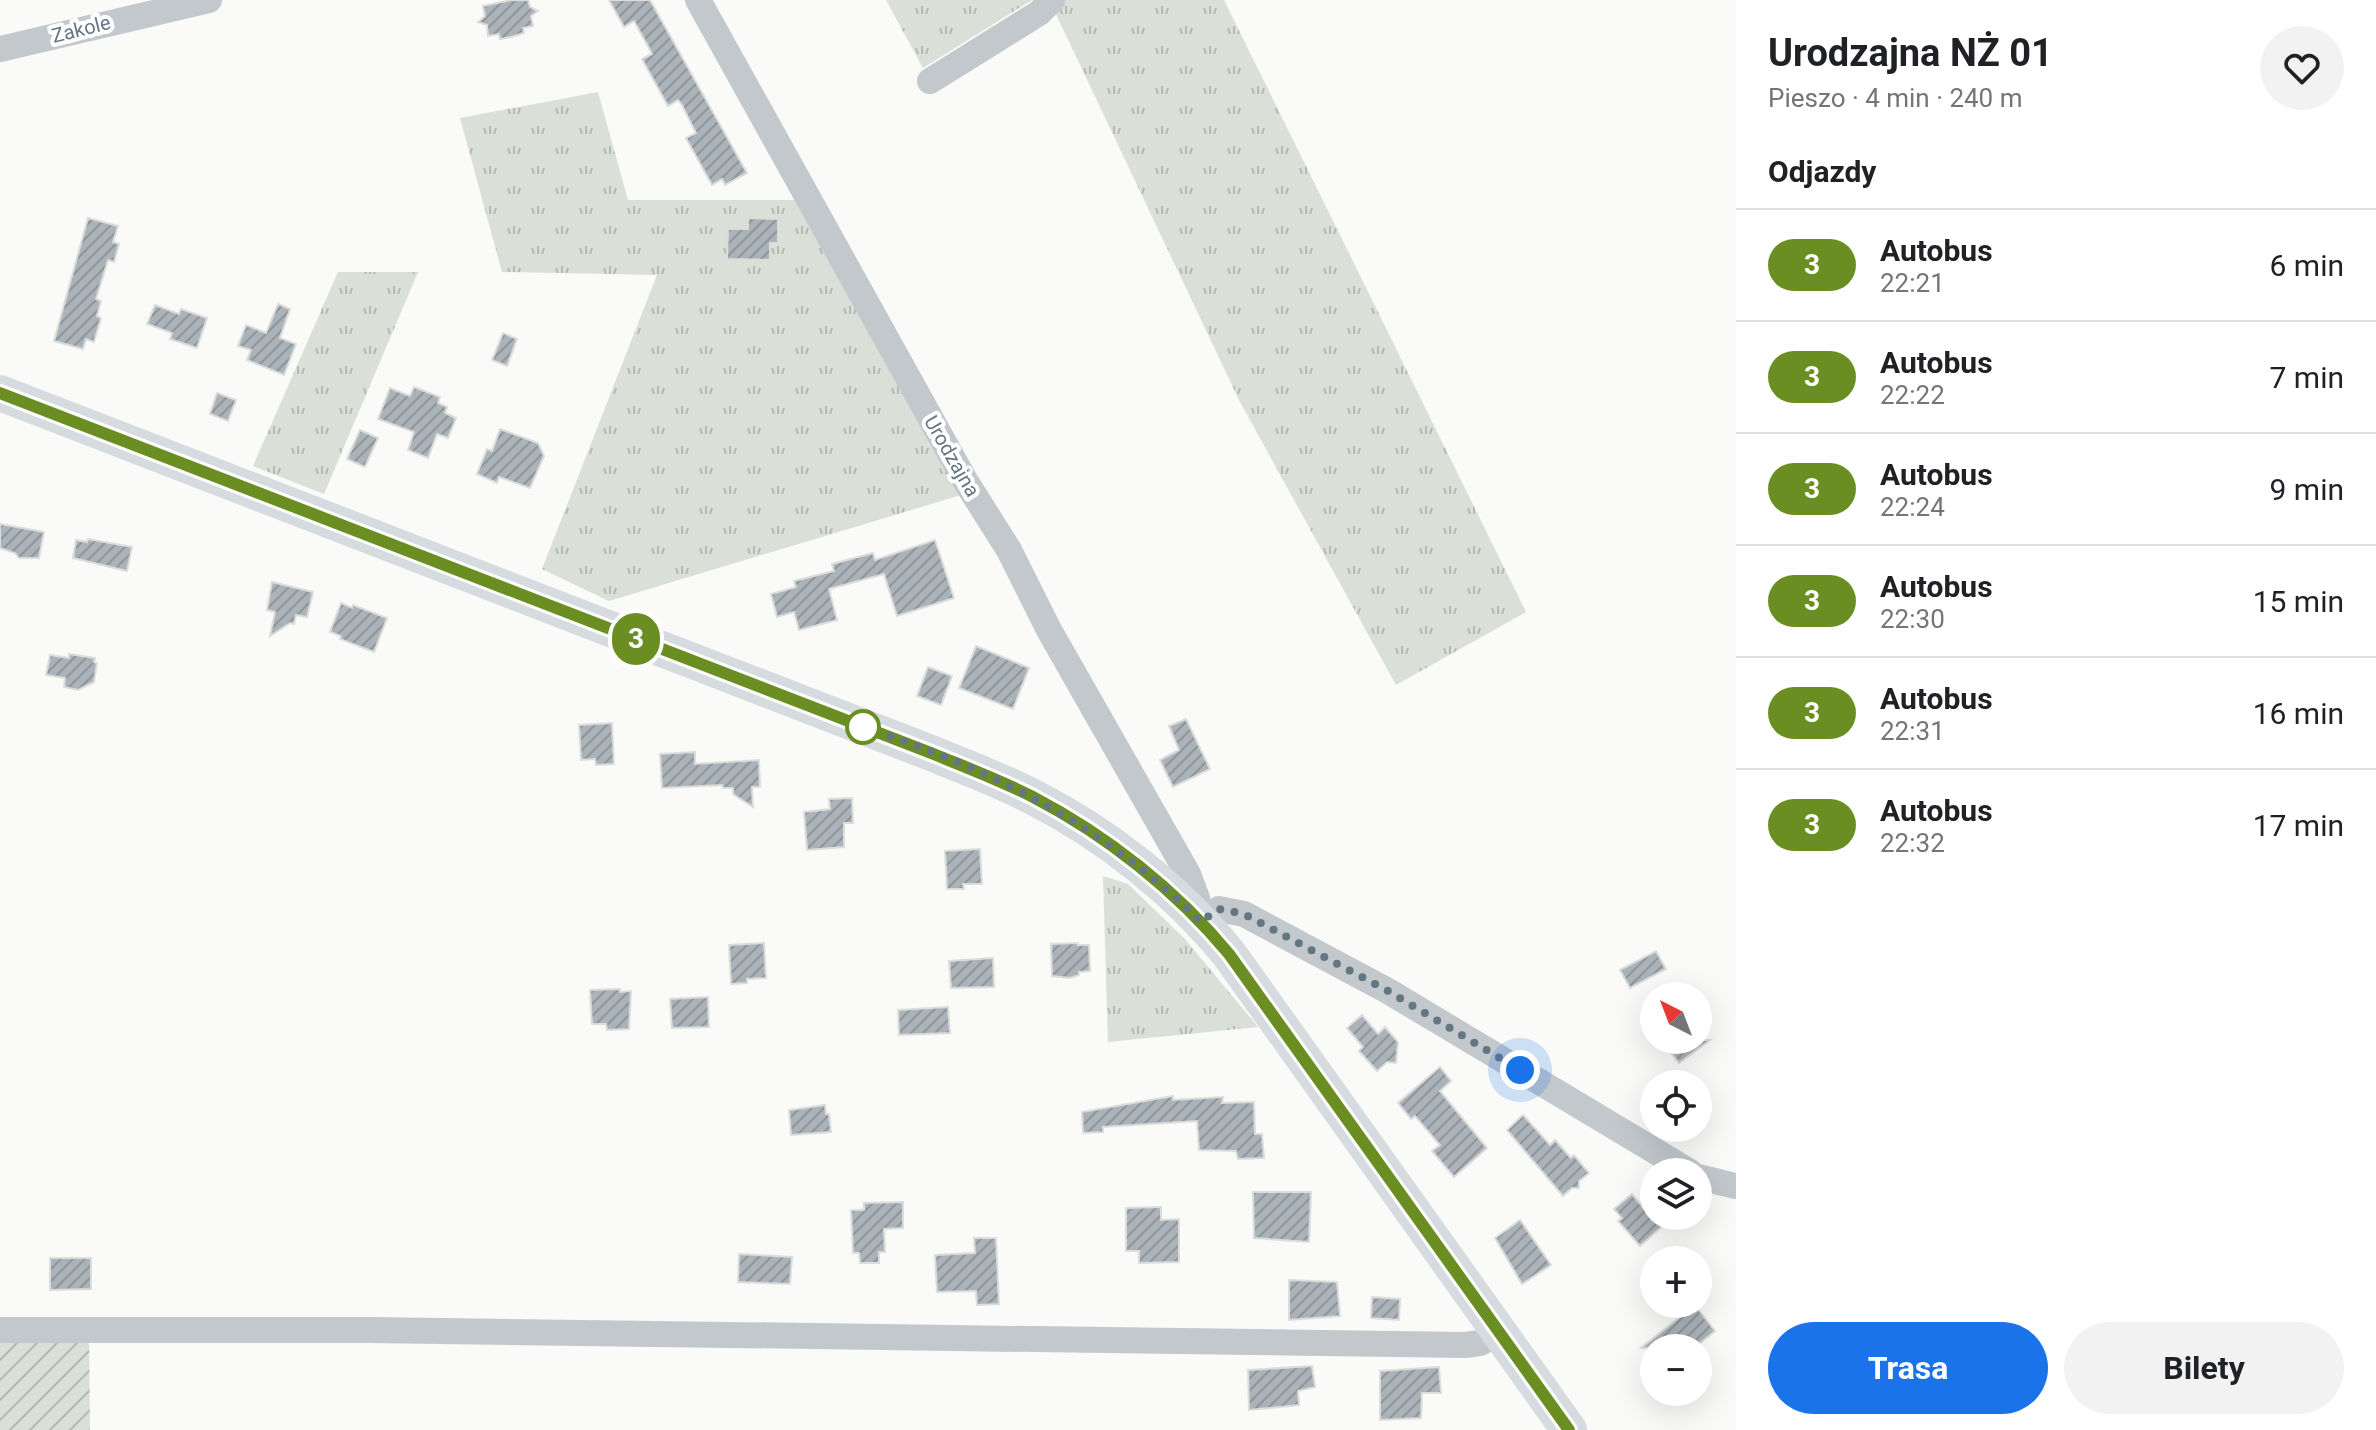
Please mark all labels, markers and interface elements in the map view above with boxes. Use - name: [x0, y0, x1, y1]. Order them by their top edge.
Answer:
- street label: Zakole: [49, 10, 113, 48]
- button: heart: [2260, 26, 2344, 110]
- text: Urodzajna NŻ 01: [1768, 31, 2053, 75]
- text: Pieszo · 4 min · 240 m: [1768, 83, 2022, 113]
- text: Odjazdy: [1768, 154, 1876, 189]
- text: Autobus: [1880, 233, 1993, 268]
- text: 3: [1804, 248, 1820, 281]
- text: 6 min: [2270, 248, 2344, 283]
- text: 22:21: [1880, 268, 1945, 298]
- text: Autobus: [1880, 345, 1993, 380]
- text: 3: [1804, 360, 1820, 393]
- text: 7 min: [2270, 360, 2344, 395]
- text: 22:22: [1880, 380, 1945, 410]
- street label: Urodzajna: [919, 411, 985, 501]
- text: Autobus: [1880, 457, 1993, 492]
- text: 3: [1804, 472, 1820, 505]
- text: 9 min: [2270, 472, 2344, 507]
- text: 22:24: [1880, 492, 1945, 522]
- text: Autobus: [1880, 569, 1993, 604]
- text: 3: [1804, 584, 1820, 617]
- text: 15 min: [2253, 584, 2344, 619]
- text: 22:30: [1880, 604, 1945, 634]
- line badge: 3: [610, 613, 662, 665]
- text: 3: [628, 622, 644, 655]
- text: Autobus: [1880, 681, 1993, 716]
- text: 3: [1804, 696, 1820, 729]
- text: 16 min: [2253, 696, 2344, 731]
- unlabelled marker: [846, 710, 880, 744]
- text: 22:31: [1880, 716, 1945, 746]
- text: Autobus: [1880, 793, 1993, 828]
- text: 3: [1804, 808, 1820, 841]
- text: 17 min: [2253, 808, 2344, 843]
- text: 22:32: [1880, 828, 1945, 858]
- north arrow: [1640, 982, 1712, 1054]
- map controls: [1640, 982, 1712, 1406]
- your location: [1500, 1050, 1540, 1090]
- button: locate: [1640, 1070, 1712, 1142]
- button: layers: [1640, 1158, 1712, 1230]
- button: +: [1640, 1246, 1712, 1318]
- button: Trasa: [1768, 1322, 2048, 1414]
- button: Bilety: [2064, 1322, 2344, 1414]
- button: −: [1640, 1334, 1712, 1406]

